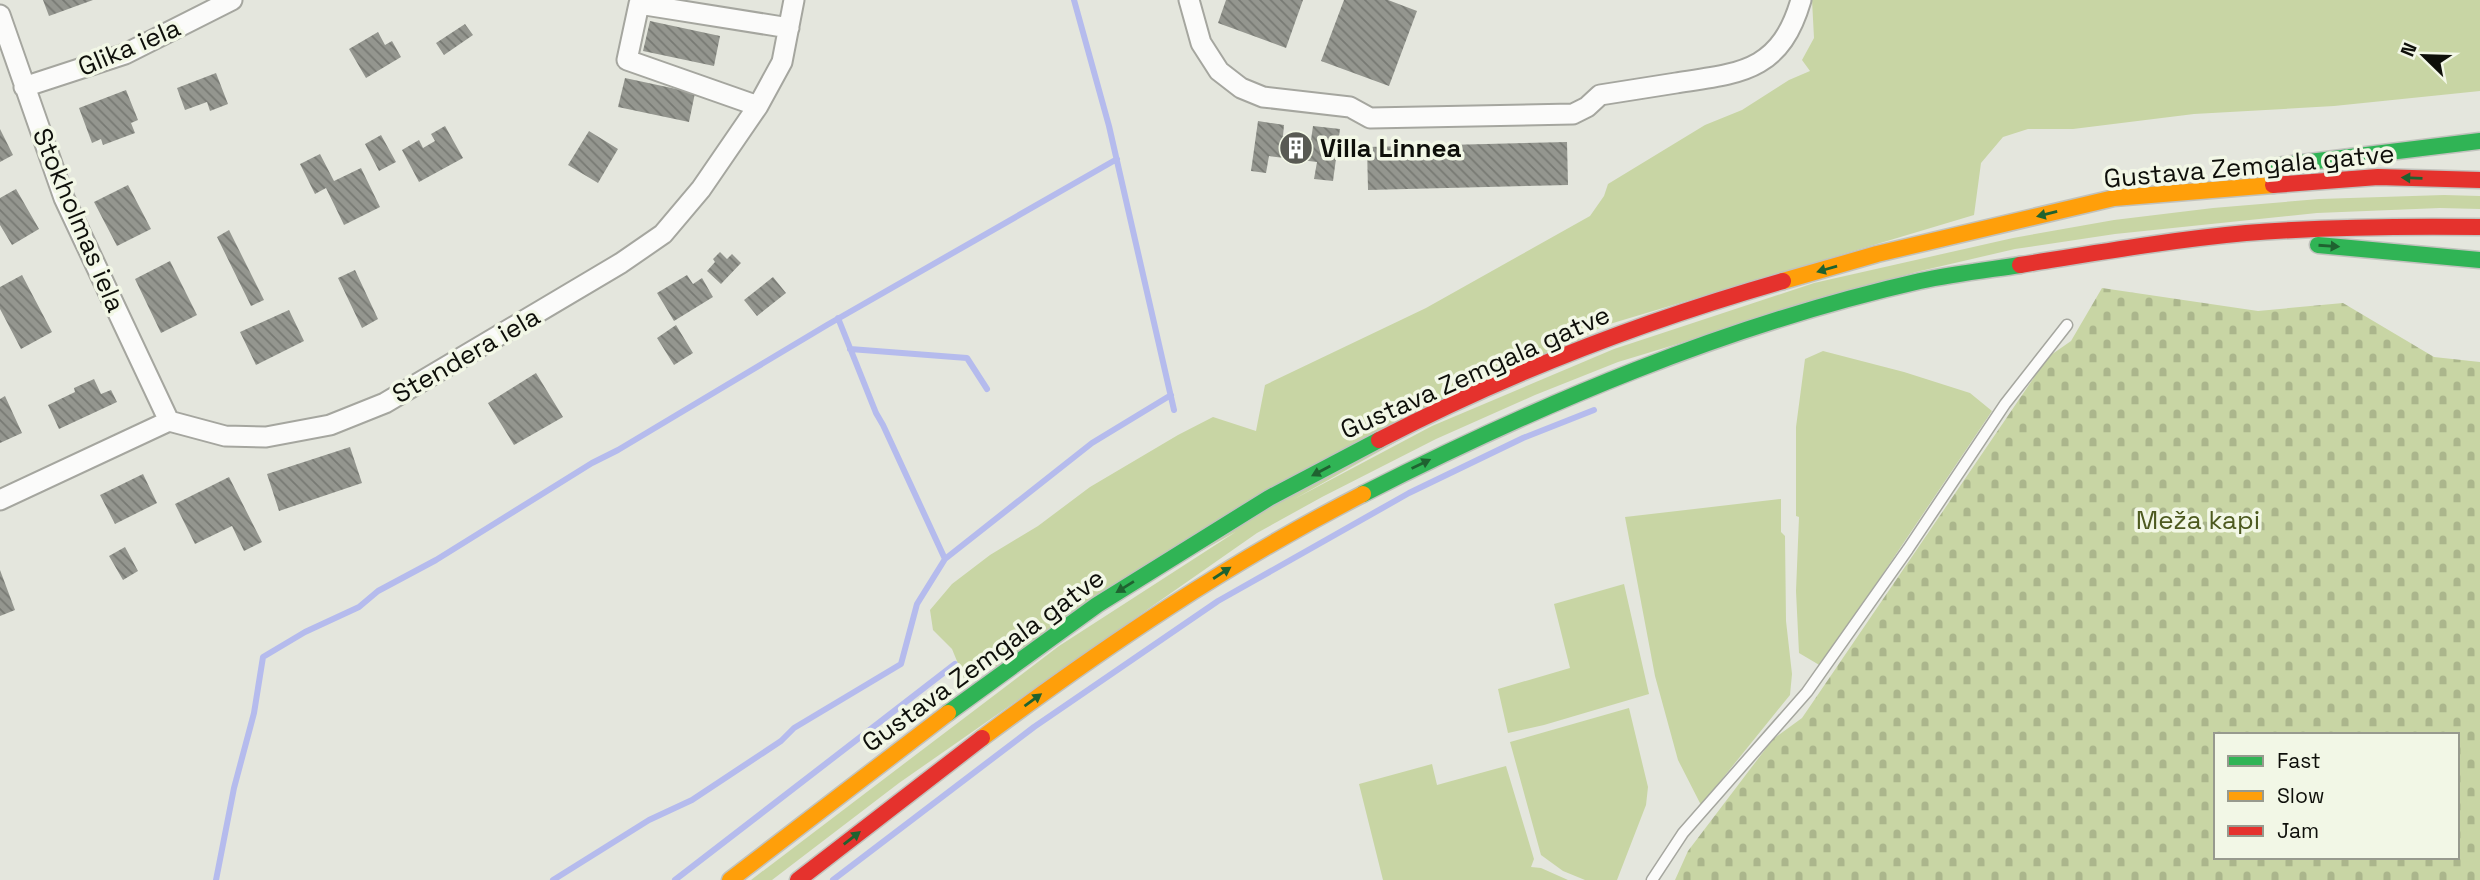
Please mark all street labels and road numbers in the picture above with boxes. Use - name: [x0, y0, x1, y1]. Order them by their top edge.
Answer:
- street label: Glika iela: [73, 10, 186, 84]
- street label: Stokholmas iela: [25, 123, 133, 317]
- street label: Gustava Zemgala gatve: [2102, 136, 2396, 196]
- street label: Gustava Zemgala gatve: [1335, 297, 1615, 447]
- street label: Stendera iela: [386, 299, 546, 411]
- street label: Gustava Zemgala gatve: [855, 561, 1111, 759]

